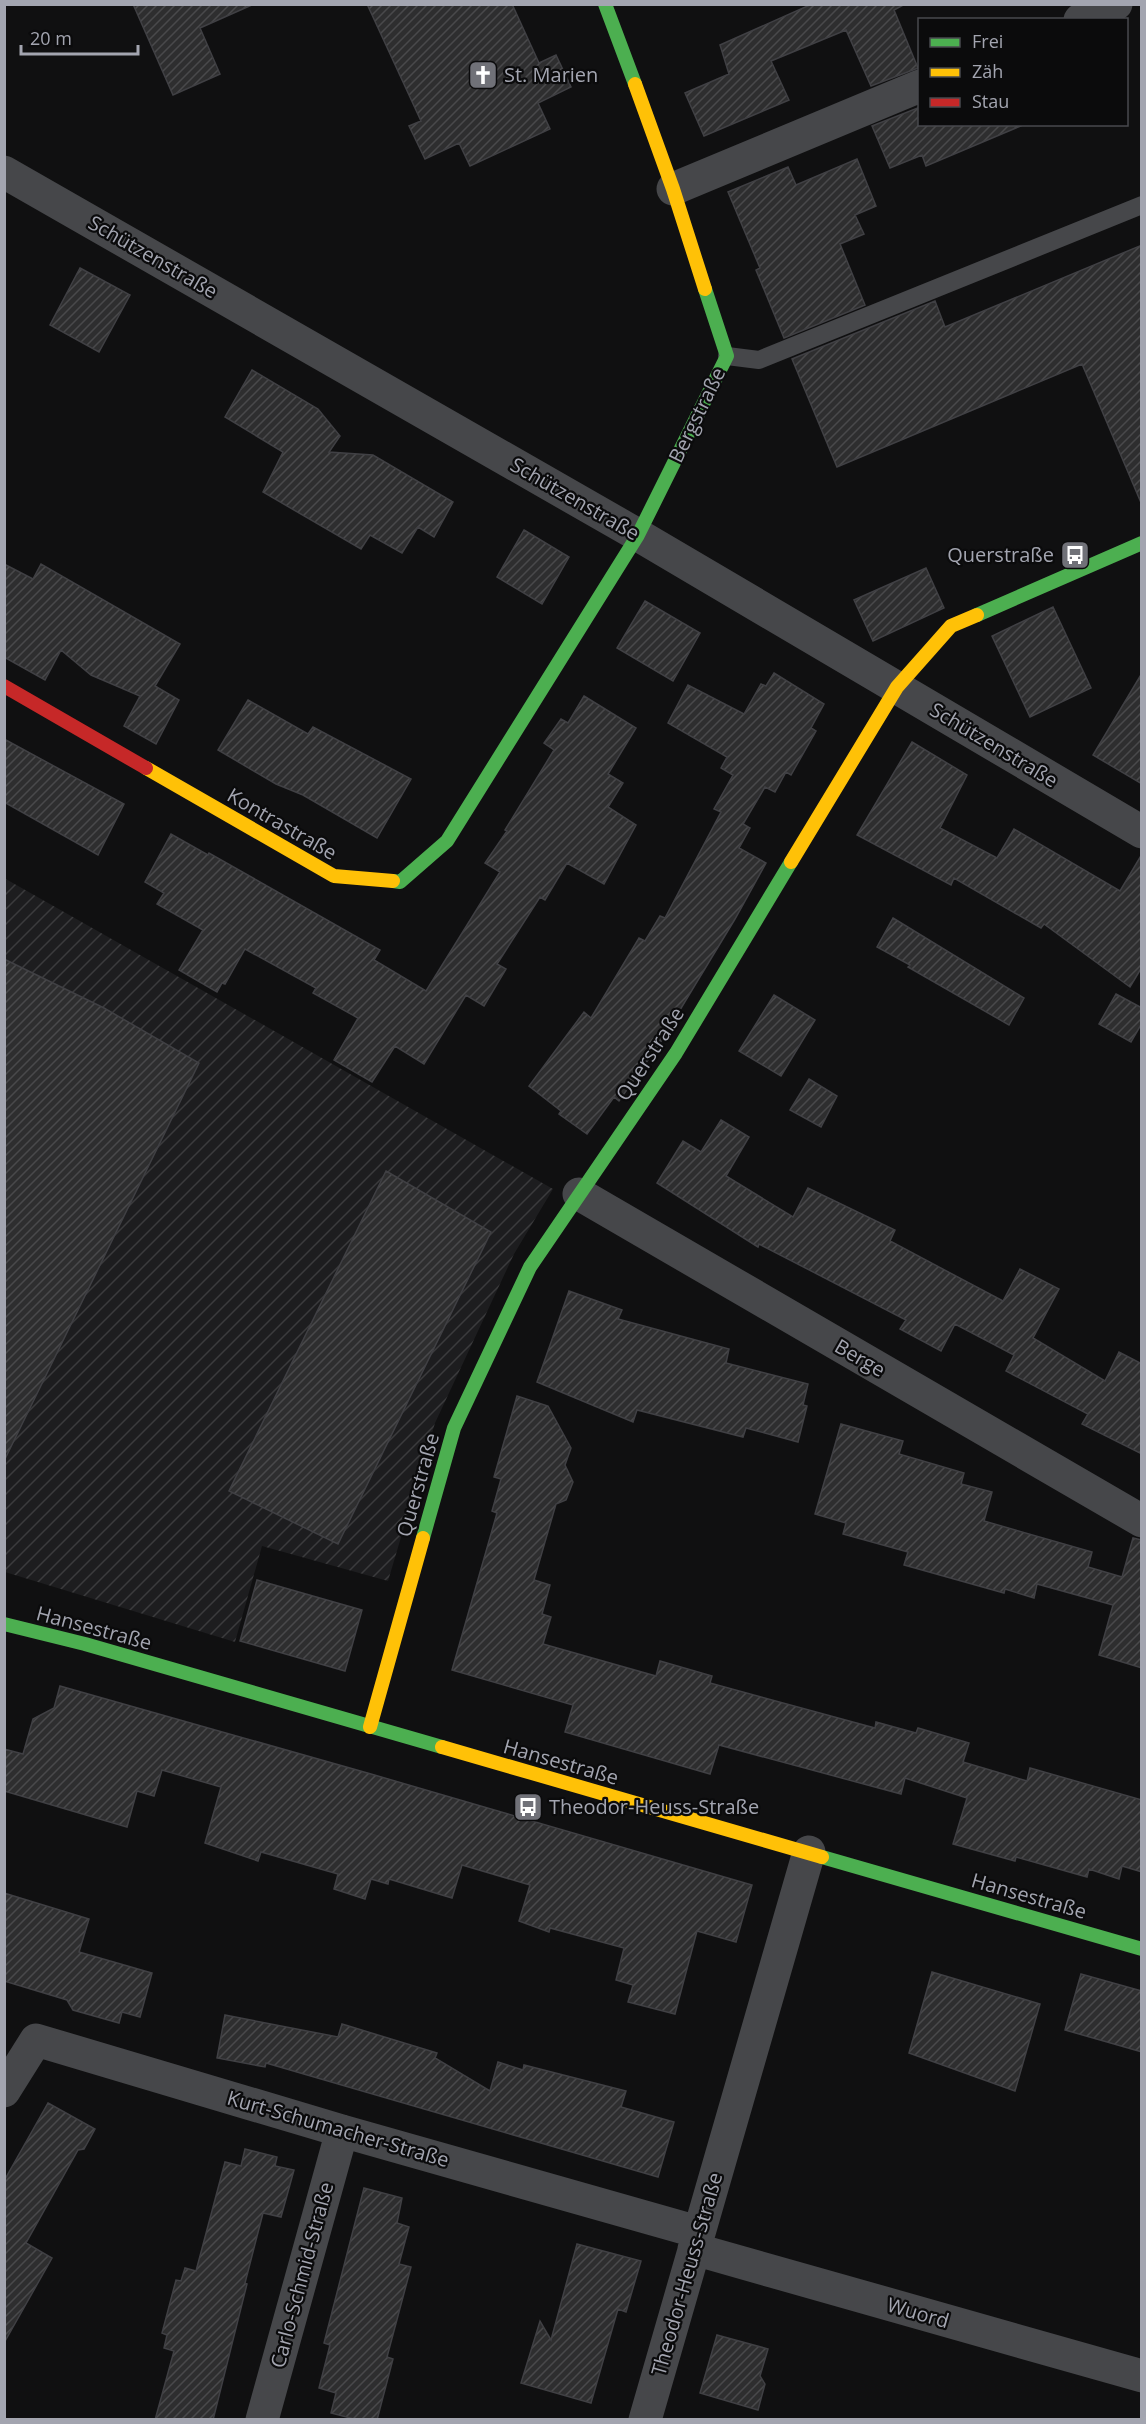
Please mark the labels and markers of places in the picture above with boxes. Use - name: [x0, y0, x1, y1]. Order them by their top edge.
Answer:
- church icon: St. Marien: [467, 59, 499, 91]
- place label: St. Marien: [504, 61, 598, 88]
- bus stop icon: Querstraße: [1059, 539, 1091, 571]
- place label: Querstraße: [947, 541, 1054, 568]
- bus stop icon: Theodor-Heuss-Straße: [512, 1791, 544, 1823]
- place label: Theodor-Heuss-Straße: [549, 1793, 759, 1820]

